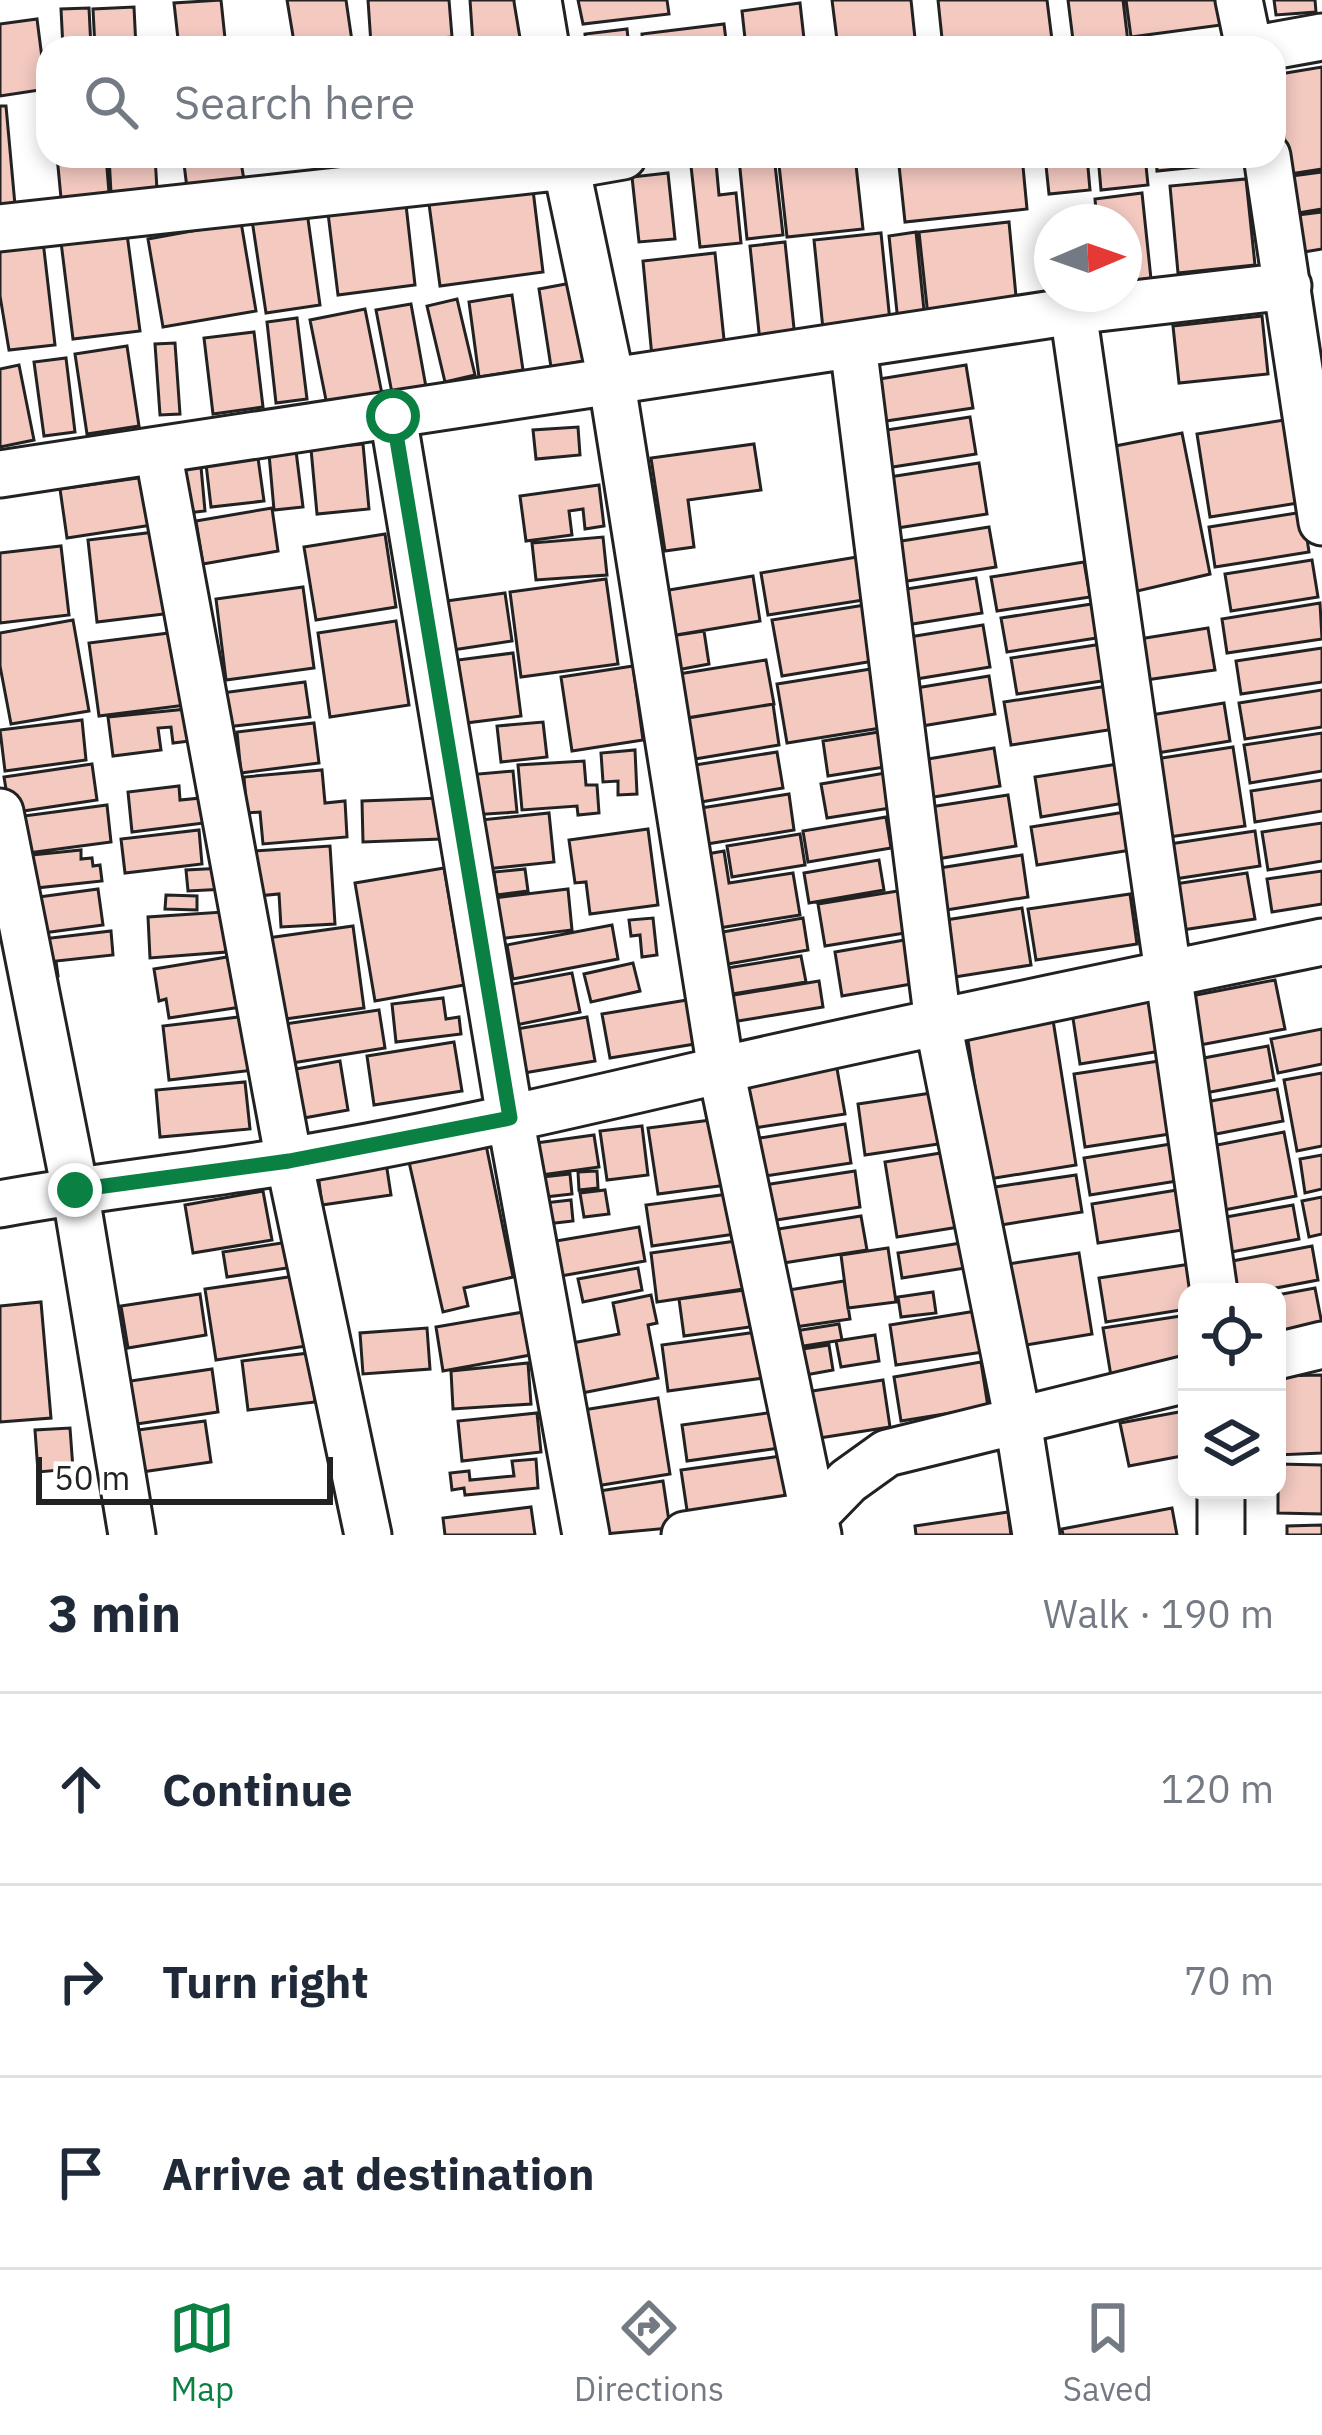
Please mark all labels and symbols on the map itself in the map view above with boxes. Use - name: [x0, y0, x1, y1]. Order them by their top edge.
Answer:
- north arrow: [1034, 204, 1142, 312]
- route start: [366, 389, 420, 443]
- route end: [48, 1163, 102, 1217]
- scale bar: [36, 1451, 333, 1504]

